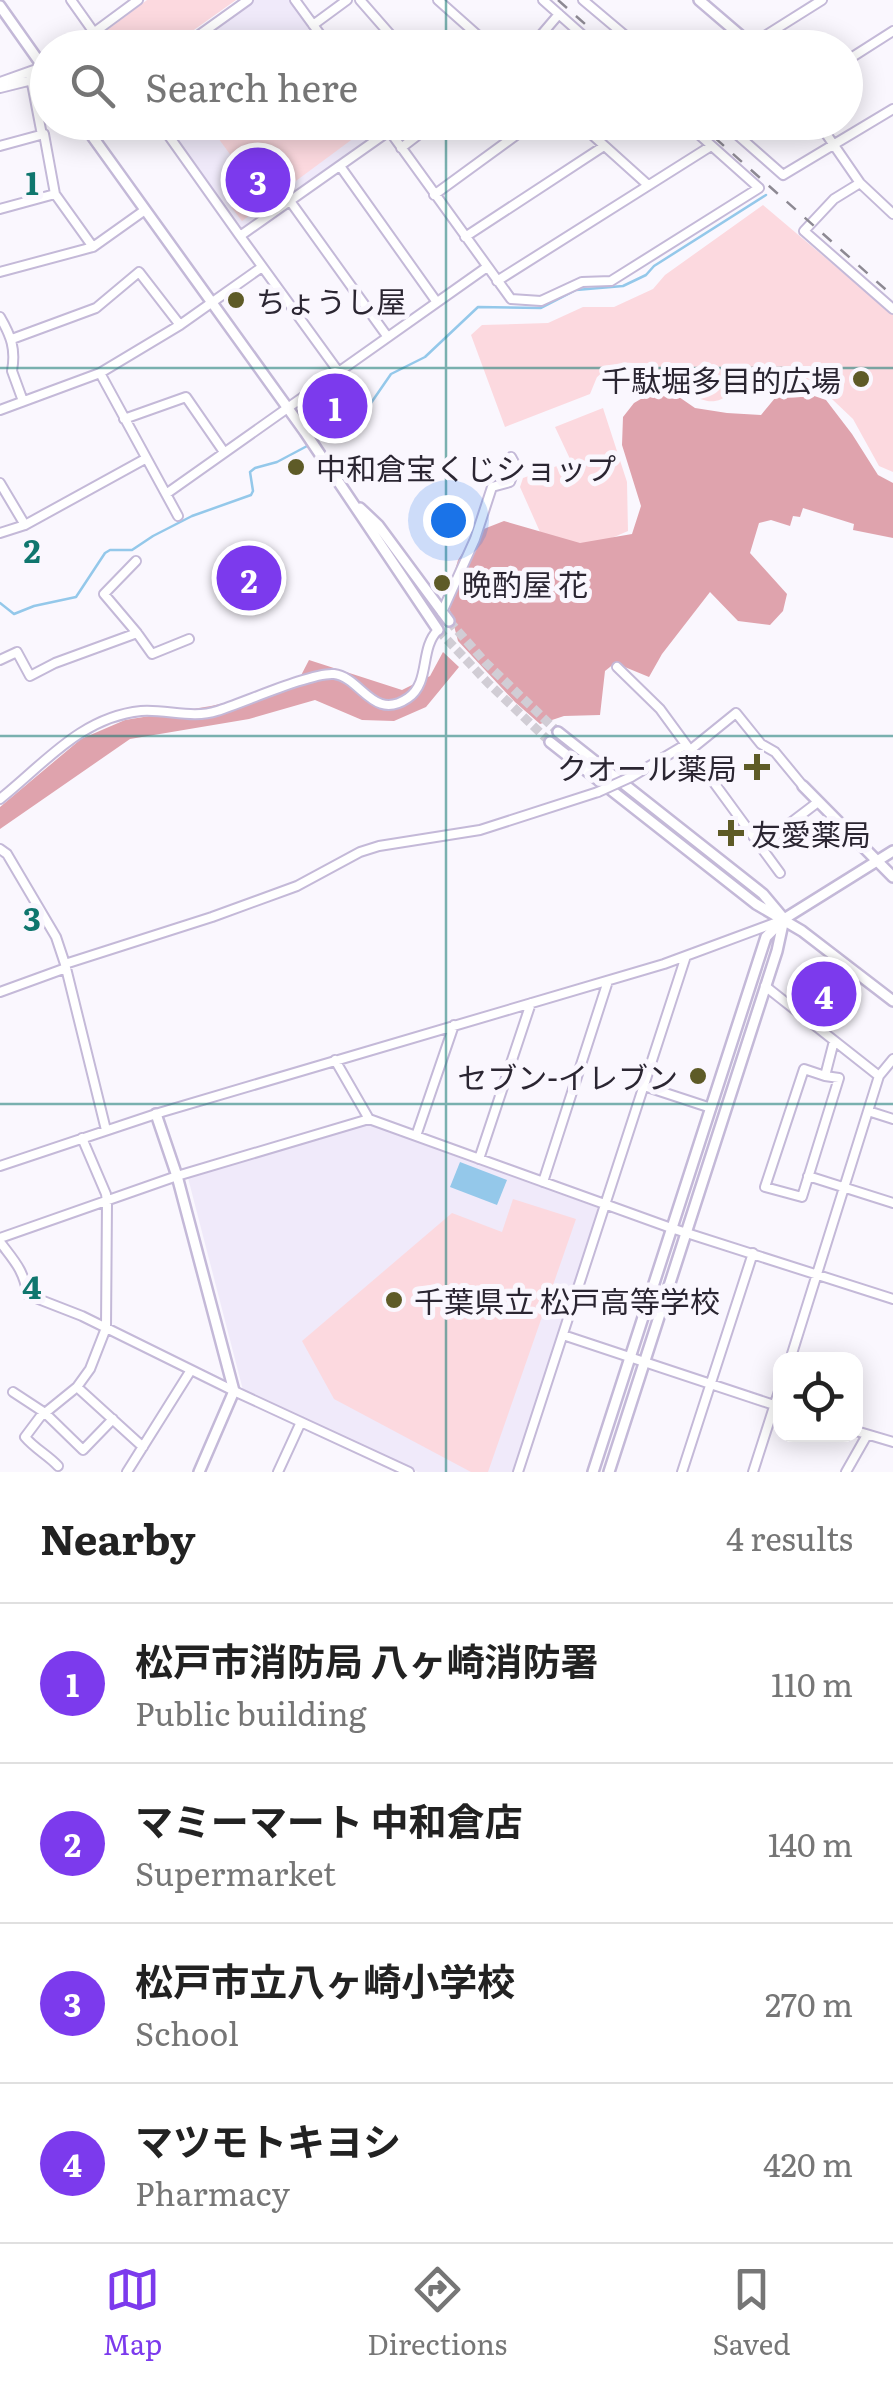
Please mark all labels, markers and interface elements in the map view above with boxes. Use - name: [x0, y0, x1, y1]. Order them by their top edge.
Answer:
- search box: [30, 30, 863, 140]
- text: Search here: [145, 57, 358, 114]
- icon: search: [65, 58, 120, 113]
- pin: 3: [226, 142, 290, 218]
- text: 1: [25, 157, 39, 205]
- place label: ちょうし屋: [256, 278, 406, 322]
- marker: ちょうし屋: [225, 289, 247, 311]
- place label: 千駄堀多目的広場: [601, 357, 841, 401]
- pin: 1: [302, 368, 368, 444]
- marker: 千駄堀多目的広場: [850, 368, 872, 390]
- place label: 中和倉宝くじショップ: [316, 445, 616, 489]
- marker: 中和倉宝くじショップ: [285, 456, 307, 478]
- your location: [423, 495, 474, 546]
- text: 2: [23, 525, 41, 573]
- pin: 2: [216, 540, 282, 616]
- place label: 晩酌屋 花: [462, 561, 588, 605]
- marker: 晩酌屋 花: [431, 572, 453, 594]
- place label: クオール薬局: [557, 745, 737, 789]
- marker: クオール薬局: [746, 756, 768, 778]
- place label: 友愛薬局: [751, 811, 871, 855]
- marker: 友愛薬局: [720, 822, 742, 844]
- text: 3: [23, 893, 41, 941]
- pin: 4: [792, 956, 856, 1032]
- place label: セブン-イレブン: [457, 1054, 678, 1098]
- marker: セブン-イレブン: [687, 1065, 709, 1087]
- text: 4: [22, 1261, 42, 1309]
- place label: 千葉県立 松戸高等学校: [414, 1278, 720, 1322]
- marker: 千葉県立 松戸高等学校: [383, 1289, 405, 1311]
- map controls: [773, 1352, 863, 1442]
- button: locate: [773, 1352, 863, 1442]
- text: Nearby: [40, 1506, 196, 1568]
- text: 4 results: [726, 1513, 853, 1561]
- text: 松戸市消防局 八ヶ崎消防署: [135, 1631, 599, 1688]
- text: 1: [66, 1659, 79, 1707]
- text: 110 m: [771, 1659, 853, 1707]
- text: Public building: [135, 1688, 367, 1736]
- text: マミーマート 中和倉店: [135, 1791, 523, 1848]
- text: 2: [64, 1819, 81, 1867]
- text: 140 m: [768, 1819, 853, 1867]
- text: Supermarket: [135, 1848, 336, 1896]
- text: 松戸市立八ヶ崎小学校: [135, 1951, 515, 2008]
- text: 3: [64, 1979, 81, 2027]
- text: 270 m: [765, 1979, 853, 2027]
- text: School: [135, 2008, 239, 2056]
- text: マツモトキヨシ: [135, 2111, 401, 2168]
- text: 4: [63, 2139, 82, 2187]
- text: 420 m: [763, 2139, 853, 2187]
- text: Pharmacy: [135, 2168, 290, 2216]
- tab: Map: [103, 2262, 162, 2364]
- tab: Directions: [367, 2262, 507, 2364]
- tab: Saved: [712, 2262, 790, 2364]

